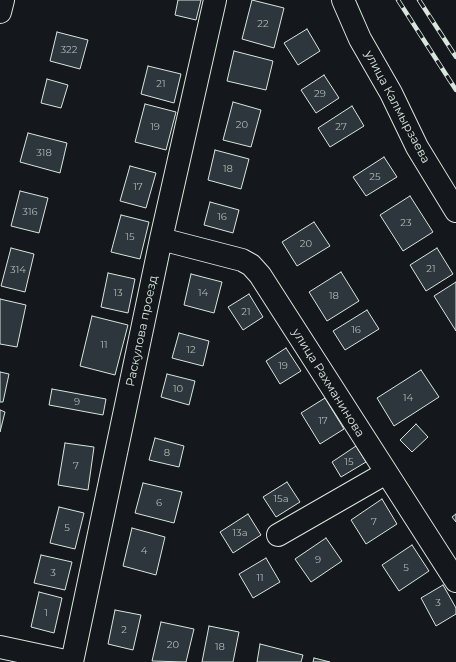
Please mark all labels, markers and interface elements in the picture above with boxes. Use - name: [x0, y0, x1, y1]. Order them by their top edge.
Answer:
- house number: 22: [257, 18, 269, 30]
- house number: 322: [61, 44, 77, 56]
- street label: улица Калмырзаева: [361, 48, 433, 166]
- house number: 21: [156, 78, 166, 90]
- house number: 29: [314, 88, 326, 100]
- house number: 20: [236, 119, 248, 131]
- house number: 19: [150, 121, 160, 133]
- house number: 27: [335, 121, 347, 133]
- house number: 318: [36, 147, 52, 159]
- house number: 18: [223, 163, 233, 175]
- house number: 25: [369, 171, 381, 183]
- house number: 17: [133, 181, 143, 193]
- house number: 316: [22, 206, 38, 218]
- house number: 16: [217, 211, 227, 223]
- house number: 23: [400, 217, 412, 229]
- house number: 15: [125, 231, 135, 243]
- house number: 20: [300, 238, 312, 250]
- house number: 21: [426, 263, 436, 275]
- house number: 314: [10, 264, 26, 276]
- street label: Раскулова проезд: [123, 274, 161, 388]
- house number: 13: [113, 287, 123, 299]
- house number: 14: [198, 287, 208, 299]
- house number: 18: [329, 290, 339, 302]
- house number: 21: [241, 306, 251, 318]
- house number: 16: [351, 324, 361, 336]
- street label: улица Рахманинова: [289, 326, 367, 440]
- house number: 11: [100, 339, 108, 351]
- house number: 12: [186, 344, 196, 356]
- house number: 19: [278, 360, 288, 372]
- house number: 10: [173, 383, 183, 395]
- house number: 14: [403, 392, 413, 404]
- house number: 9: [74, 396, 80, 408]
- house number: 17: [318, 415, 328, 427]
- house number: 8: [164, 447, 170, 459]
- house number: 15: [344, 456, 354, 468]
- house number: 7: [73, 460, 79, 472]
- house number: 15а: [273, 493, 289, 505]
- house number: 6: [156, 497, 162, 509]
- house number: 7: [371, 516, 377, 528]
- house number: 5: [64, 522, 70, 534]
- house number: 13а: [232, 527, 248, 539]
- house number: 4: [141, 545, 147, 557]
- house number: 9: [315, 554, 321, 566]
- house number: 5: [403, 562, 409, 574]
- house number: 3: [50, 567, 56, 579]
- house number: 11: [256, 572, 264, 584]
- house number: 3: [435, 597, 441, 609]
- house number: 1: [44, 607, 48, 619]
- house number: 2: [121, 624, 127, 636]
- house number: 20: [167, 639, 179, 651]
- house number: 18: [215, 641, 225, 653]

